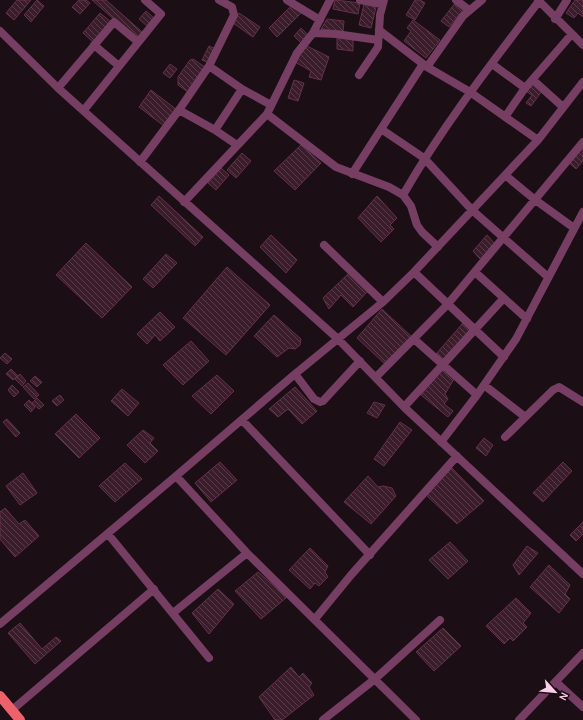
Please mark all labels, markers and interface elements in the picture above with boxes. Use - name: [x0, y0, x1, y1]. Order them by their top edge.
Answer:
- north arrow: [535, 672, 575, 712]
- text: N: [556, 690, 571, 703]

